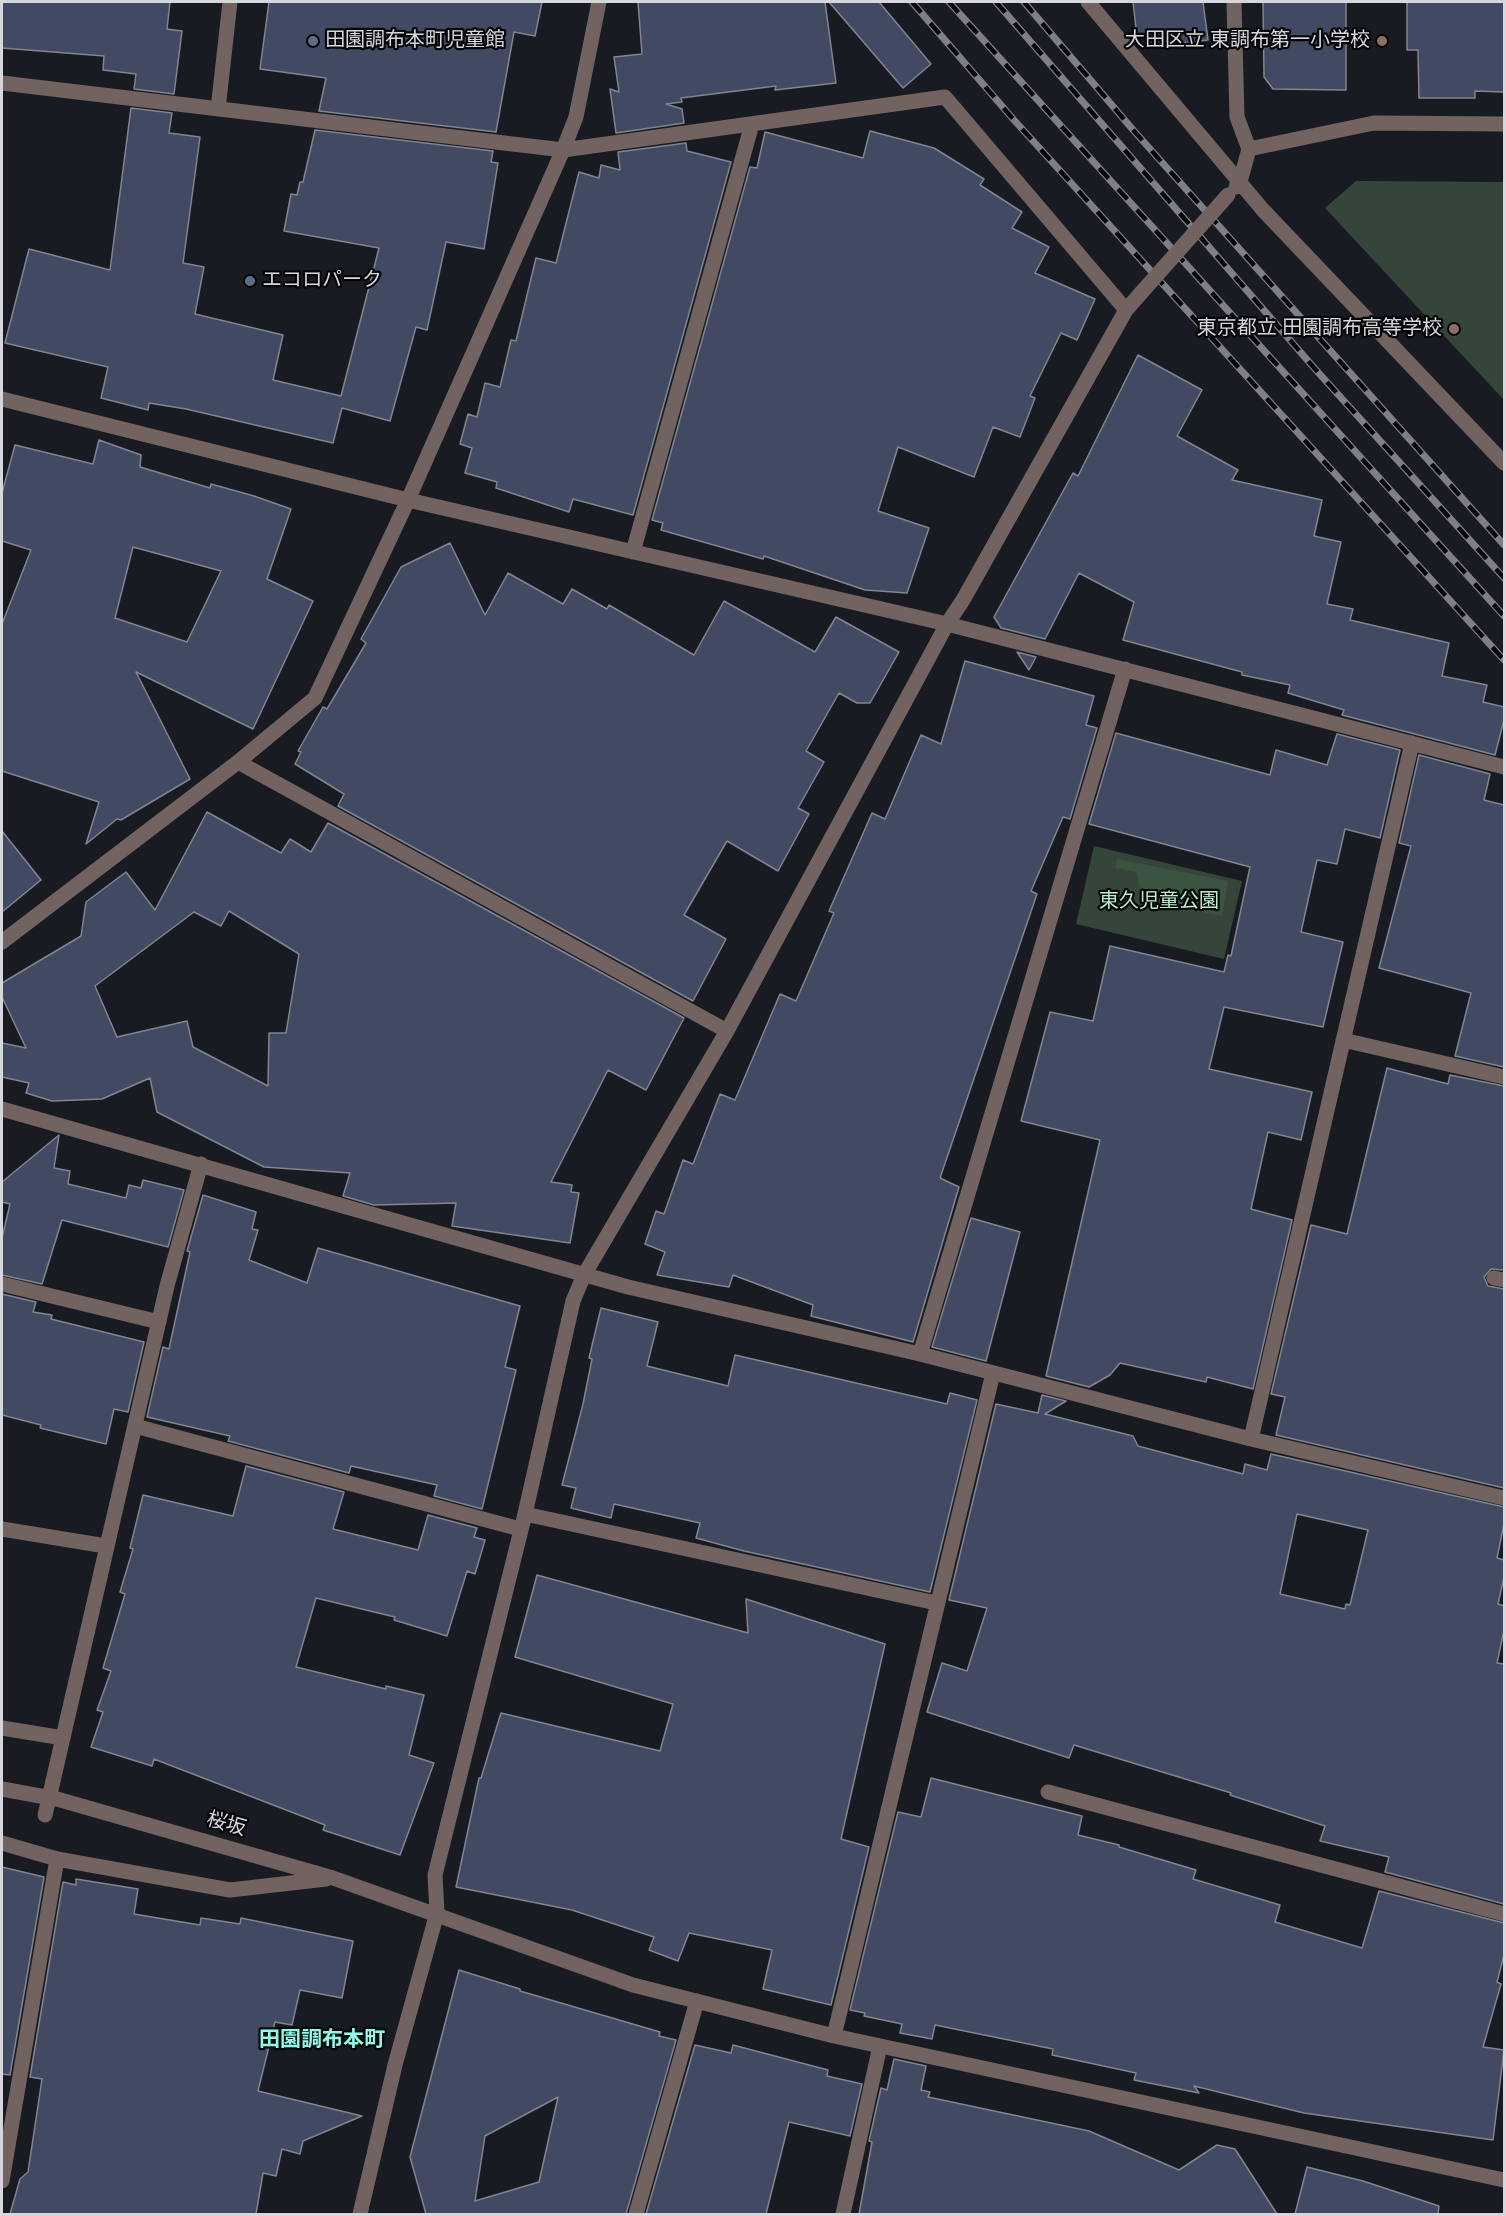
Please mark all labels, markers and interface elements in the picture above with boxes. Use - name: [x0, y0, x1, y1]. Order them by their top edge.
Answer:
- place label: 田園調布本町児童館: [325, 29, 505, 53]
- place label: 大田区立 東調布第一小学校: [1125, 29, 1370, 53]
- marker: 田園調布本町児童館: [306, 34, 320, 48]
- marker: 大田区立 東調布第一小学校: [1375, 34, 1389, 48]
- place label: エコロパーク: [262, 269, 382, 293]
- marker: エコロパーク: [243, 274, 257, 288]
- place label: 東京都立 田園調布高等学校: [1197, 317, 1442, 341]
- marker: 東京都立 田園調布高等学校: [1447, 322, 1461, 336]
- park label: 東久児童公園: [1099, 890, 1219, 914]
- street label: 桜坂: [203, 1808, 249, 1842]
- district label: 田園調布本町: [259, 2028, 385, 2054]

